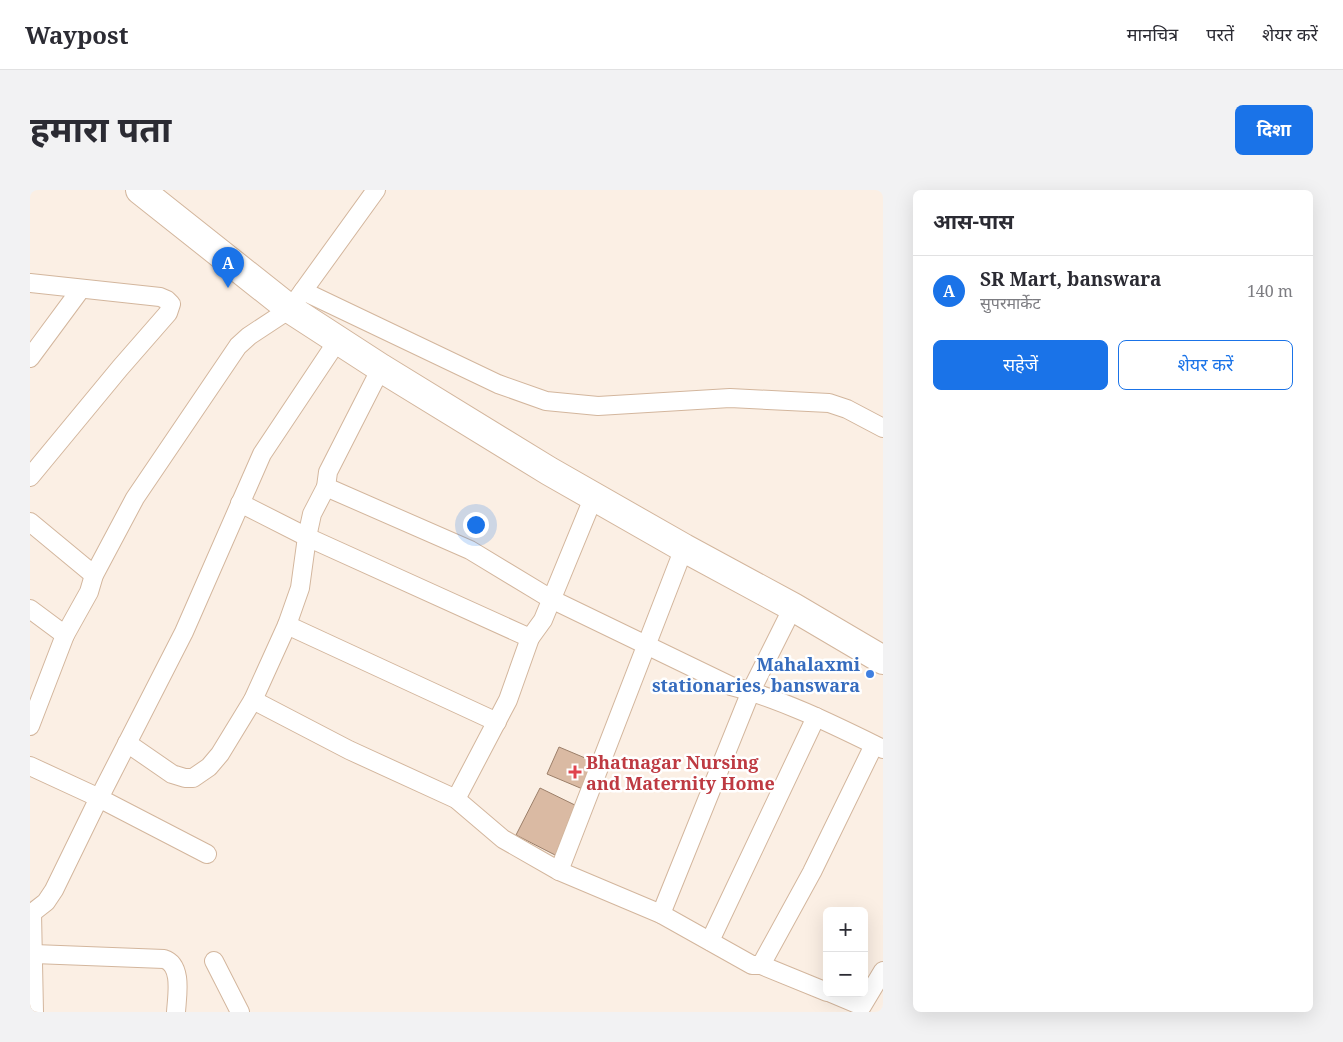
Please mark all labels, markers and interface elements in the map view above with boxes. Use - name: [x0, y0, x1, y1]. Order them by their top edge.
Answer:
- text: Waypost: [25, 18, 128, 51]
- text: मानचित्र: [1127, 22, 1178, 46]
- text: परतें: [1206, 22, 1234, 46]
- text: शेयर करें: [1262, 22, 1318, 46]
- text: हमारा पता: [30, 105, 171, 152]
- button: दिशा: [1235, 105, 1313, 155]
- text: आस-पास: [933, 207, 1014, 235]
- pin: A: [212, 247, 244, 288]
- text: SR Mart, banswara: [980, 266, 1161, 292]
- text: A: [943, 280, 955, 302]
- text: 140 m: [1247, 280, 1293, 302]
- text: सुपरमार्केट: [980, 292, 1041, 314]
- button: सहेजें: [933, 340, 1108, 390]
- button: शेयर करें: [1118, 340, 1293, 390]
- your location: [463, 512, 489, 538]
- place label: Mahalaxmi stationaries, banswara: [652, 652, 861, 697]
- marker: Mahalaxmi stationaries, banswara: [864, 668, 876, 680]
- place label: Bhatnagar Nursing and Maternity Home: [586, 750, 775, 795]
- marker: Bhatnagar Nursing and Maternity Home: [568, 765, 582, 779]
- map controls: [823, 907, 868, 997]
- button: +: [823, 907, 868, 952]
- button: −: [823, 952, 868, 997]

